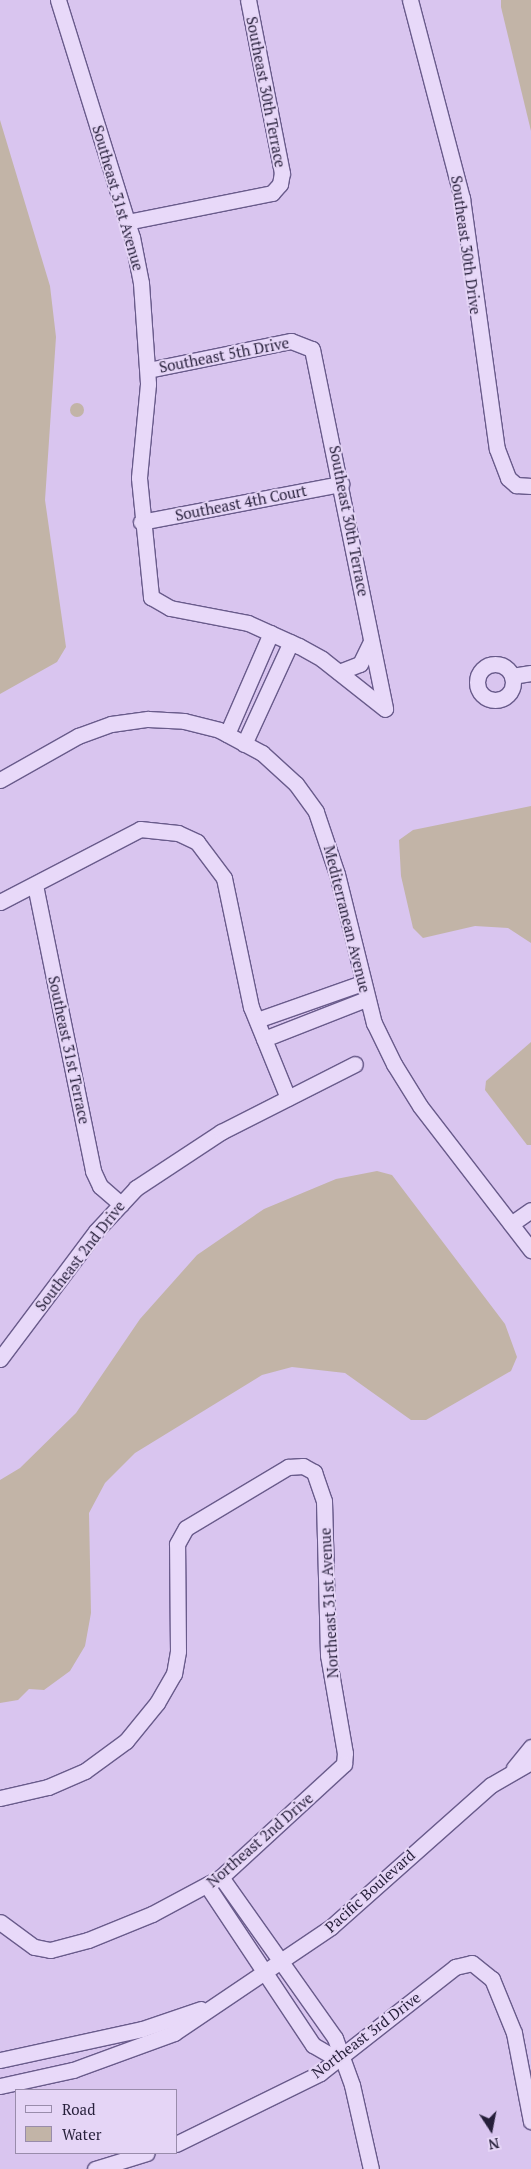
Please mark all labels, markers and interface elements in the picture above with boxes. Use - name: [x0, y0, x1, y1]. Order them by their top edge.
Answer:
- street label: Southeast 30th Terrace: [243, 15, 289, 169]
- street label: Southeast 31st Avenue: [89, 123, 147, 273]
- street label: Southeast 30th Drive: [447, 174, 485, 316]
- street label: Southeast 5th Drive: [158, 334, 290, 376]
- street label: Southeast 30th Terrace: [326, 444, 372, 598]
- street label: Southeast 4th Court: [174, 481, 308, 525]
- street label: Mediterranean Avenue: [320, 843, 374, 995]
- street label: Southeast 31st Terrace: [44, 974, 94, 1126]
- street label: Southeast 2nd Drive: [31, 1197, 129, 1315]
- street label: Northeast 31st Avenue: [316, 1527, 342, 1679]
- street label: Northeast 2nd Drive: [203, 1789, 317, 1891]
- street label: Pacific Boulevard: [321, 1846, 419, 1936]
- street label: Northeast 3rd Drive: [308, 1988, 424, 2082]
- legend: [15, 2089, 178, 2154]
- text: Road: [62, 2099, 95, 2119]
- north arrow: [466, 2104, 516, 2154]
- text: Water: [62, 2124, 101, 2144]
- text: N: [487, 2134, 501, 2155]

